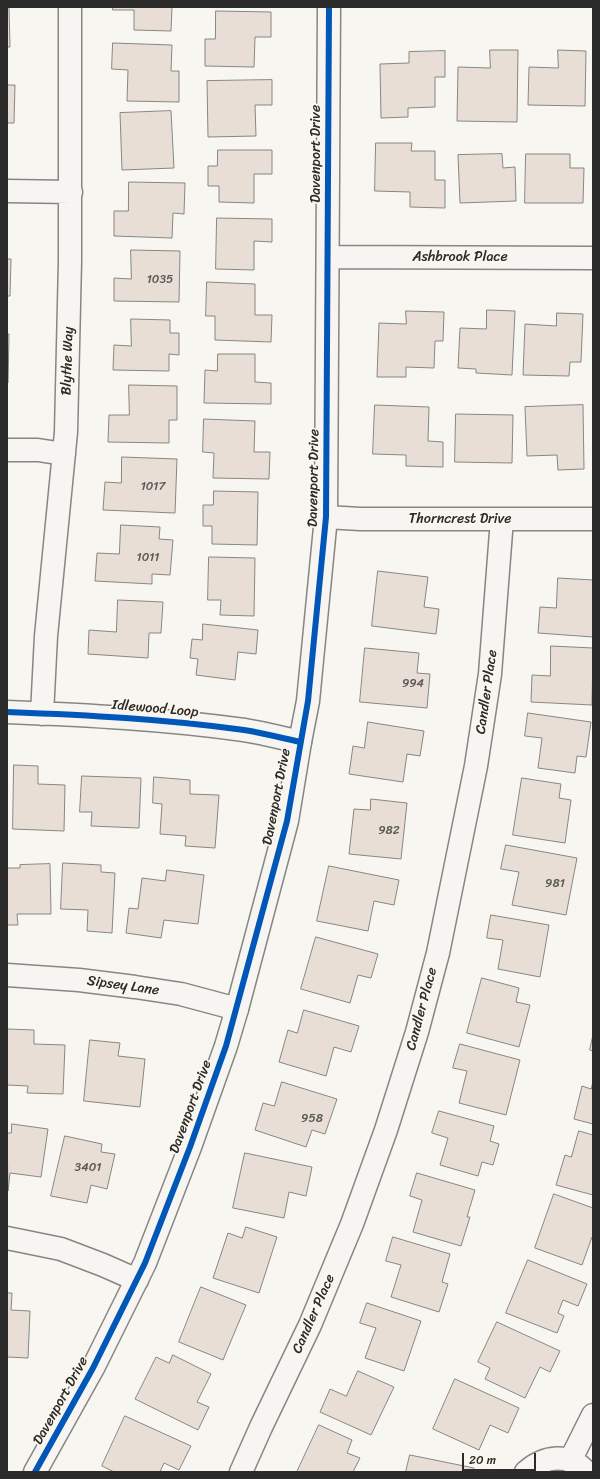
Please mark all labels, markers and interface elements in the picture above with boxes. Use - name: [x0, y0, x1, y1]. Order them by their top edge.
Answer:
- street label: Davenport Drive: [308, 105, 324, 203]
- street label: Ashbrook Place: [412, 249, 508, 265]
- house number: 1035: [147, 273, 173, 287]
- street label: Blythe Way: [58, 326, 78, 396]
- street label: Davenport Drive: [305, 429, 323, 527]
- house number: 1017: [141, 480, 165, 494]
- street label: Thorncrest Drive: [409, 511, 511, 527]
- house number: 1011: [136, 551, 160, 565]
- street label: Candler Place: [473, 649, 501, 735]
- house number: 994: [402, 677, 424, 691]
- street label: Idlewood Loop: [111, 697, 199, 721]
- street label: Davenport Drive: [259, 747, 295, 847]
- house number: 982: [378, 824, 400, 838]
- house number: 981: [545, 877, 565, 891]
- street label: Candler Place: [403, 966, 441, 1052]
- street label: Sipsey Lane: [86, 973, 160, 999]
- street label: Davenport Drive: [166, 1058, 216, 1156]
- house number: 958: [301, 1112, 323, 1126]
- house number: 3401: [75, 1161, 101, 1175]
- street label: Candler Place: [289, 1272, 339, 1356]
- street label: Davenport Drive: [30, 1354, 92, 1448]
- scale bar: [464, 1445, 538, 1471]
- text: 20 m: [469, 1449, 496, 1471]

